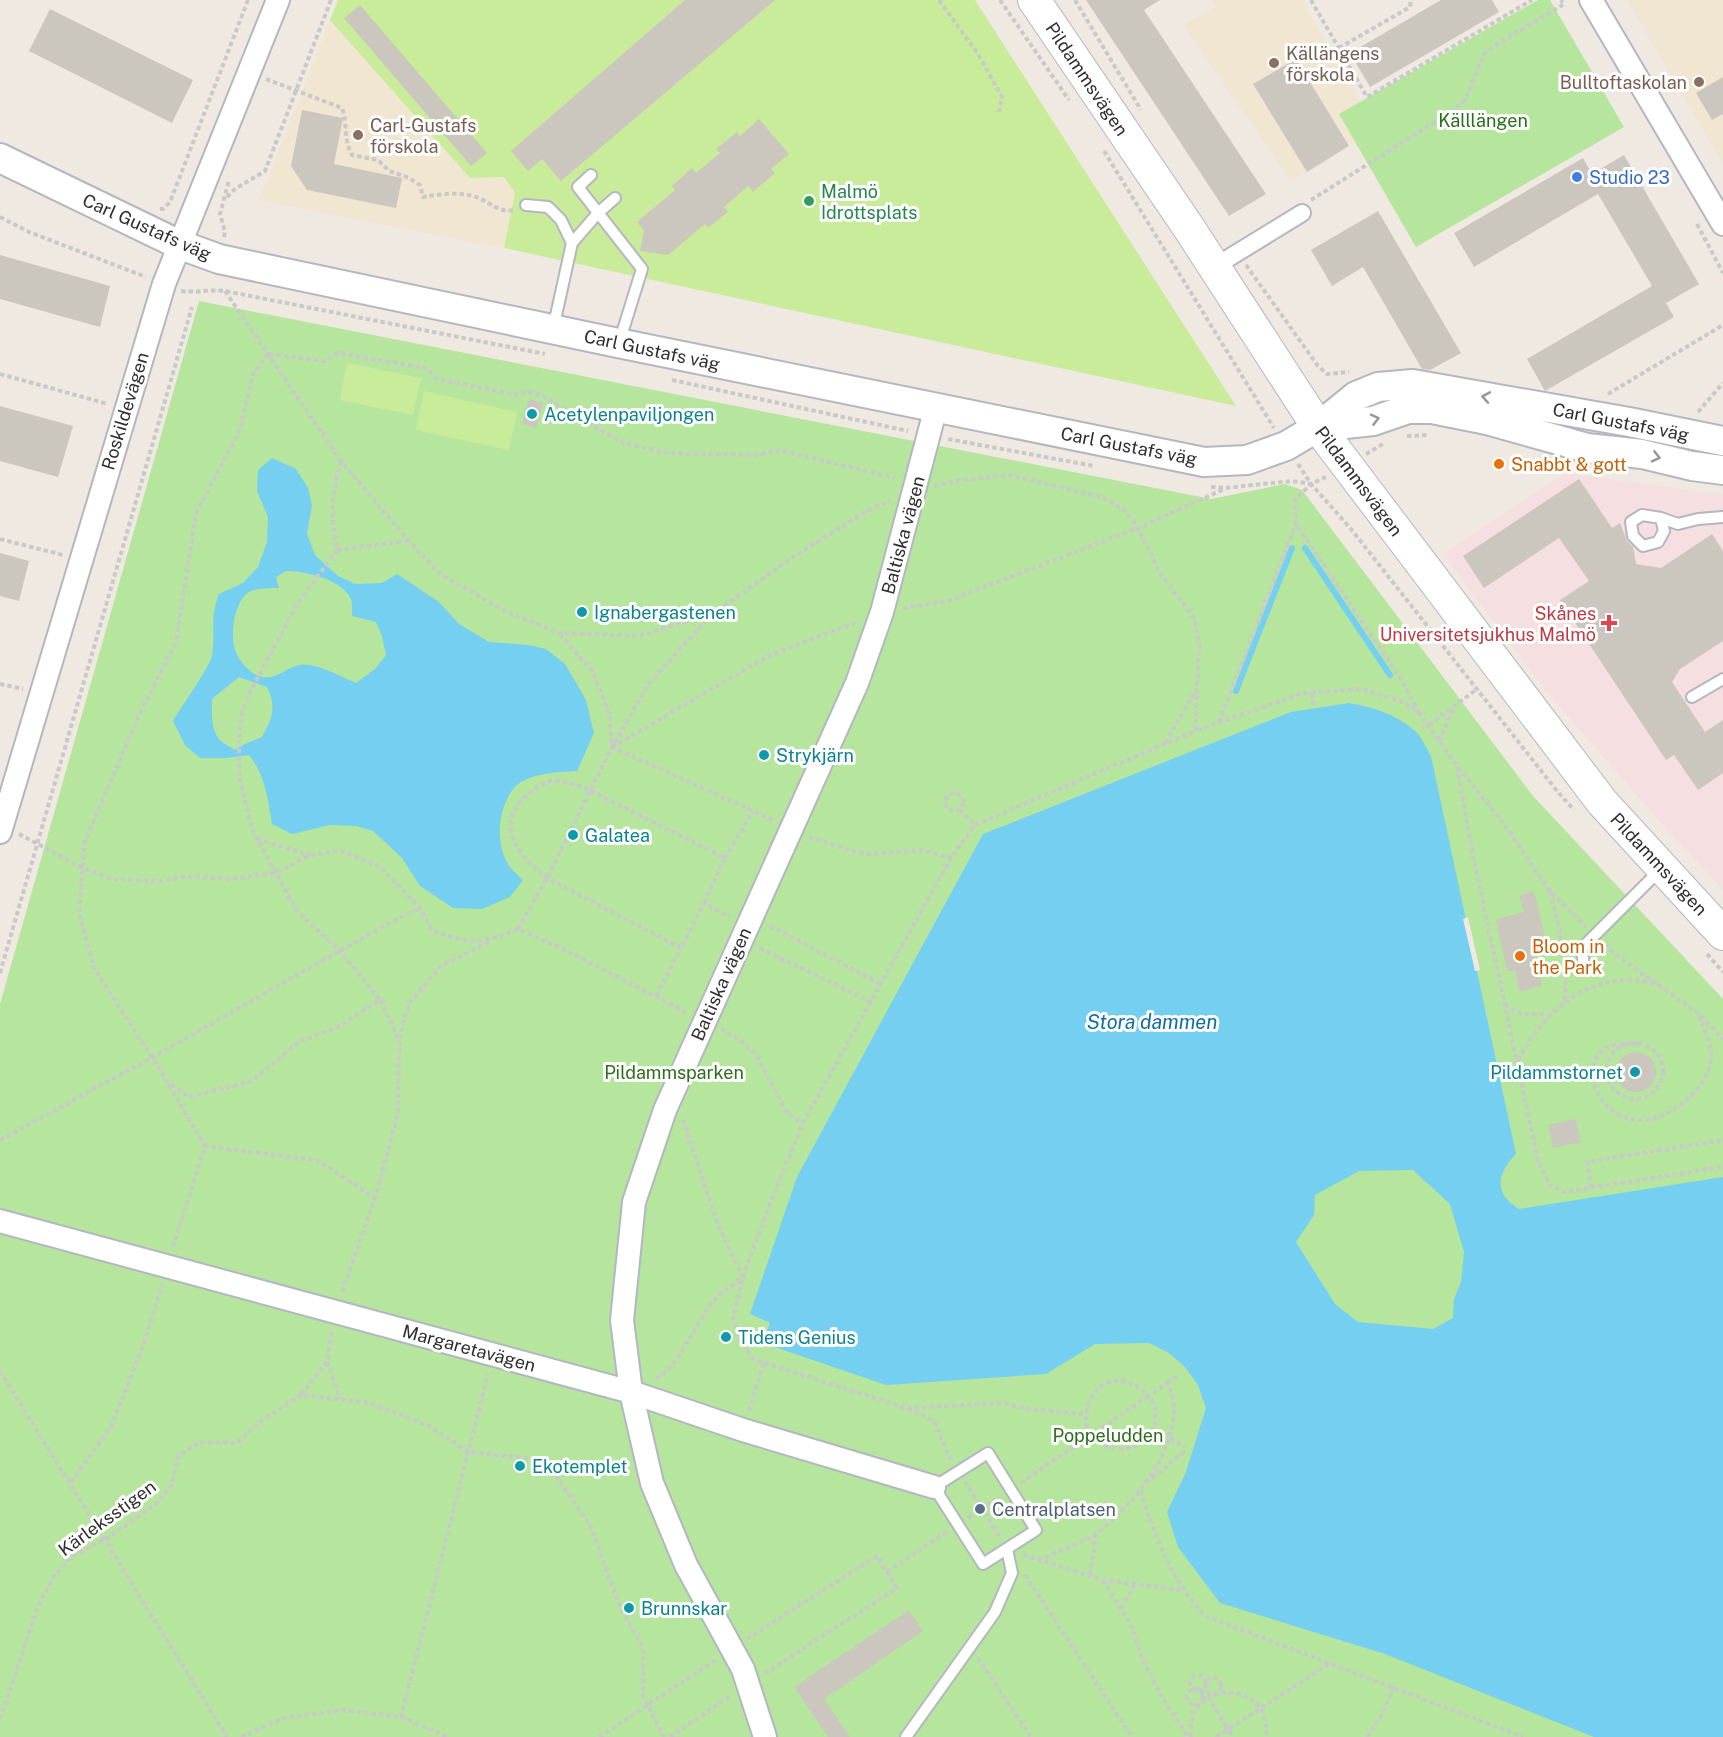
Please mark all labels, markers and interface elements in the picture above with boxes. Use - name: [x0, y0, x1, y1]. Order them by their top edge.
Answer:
- street label: Pildammsvägen: [1041, 18, 1133, 140]
- place label: Källängens förskola: [1286, 43, 1379, 85]
- marker: Källängens förskola: [1267, 56, 1281, 70]
- place label: Bulltoftaskolan: [1560, 72, 1687, 93]
- marker: Bulltoftaskolan: [1692, 75, 1706, 89]
- park label: Källlängen: [1438, 110, 1528, 131]
- place label: Carl-Gustafs förskola: [370, 115, 476, 157]
- marker: Carl-Gustafs förskola: [351, 128, 365, 142]
- place label: Studio 23: [1589, 167, 1670, 188]
- marker: Studio 23: [1570, 170, 1584, 184]
- place label: Malmö Idrottsplats: [821, 181, 917, 223]
- street label: Carl Gustafs väg: [79, 189, 215, 265]
- marker: Malmö Idrottsplats: [802, 194, 816, 208]
- street label: Carl Gustafs väg: [582, 325, 722, 375]
- street label: Roskildevägen: [97, 350, 153, 472]
- one-way arrow: [1481, 391, 1491, 404]
- street label: Carl Gustafs väg: [1551, 398, 1691, 446]
- place label: Acetylenpaviljongen: [544, 404, 714, 425]
- marker: Acetylenpaviljongen: [525, 407, 539, 421]
- one-way arrow: [1370, 414, 1380, 427]
- street label: Carl Gustafs väg: [1059, 422, 1199, 470]
- street label: Pildammsvägen: [1311, 422, 1407, 540]
- one-way arrow: [1651, 450, 1661, 463]
- place label: Snabbt & gott: [1511, 454, 1627, 475]
- marker: Snabbt & gott: [1492, 457, 1506, 471]
- street label: Baltiska vägen: [877, 473, 929, 597]
- place label: Ignabergastenen: [594, 602, 736, 623]
- place label: Skånes Universitetsjukhus Malmö: [1380, 603, 1596, 645]
- marker: Ignabergastenen: [575, 605, 589, 619]
- marker: Skånes Universitetsjukhus Malmö: [1600, 614, 1618, 632]
- place label: Strykjärn: [776, 745, 854, 766]
- marker: Strykjärn: [757, 748, 771, 762]
- street label: Pildammsvägen: [1606, 809, 1712, 919]
- place label: Galatea: [585, 825, 650, 846]
- marker: Galatea: [566, 828, 580, 842]
- street label: Baltiska vägen: [687, 924, 755, 1044]
- place label: Bloom in the Park: [1532, 936, 1604, 978]
- marker: Bloom in the Park: [1513, 949, 1527, 963]
- water label: Stora dammen: [1087, 1010, 1217, 1034]
- park label: Pildammsparken: [604, 1062, 744, 1083]
- place label: Pildammstornet: [1490, 1062, 1623, 1083]
- marker: Pildammstornet: [1628, 1065, 1642, 1079]
- street label: Margaretavägen: [400, 1320, 538, 1376]
- place label: Tidens Genius: [738, 1327, 856, 1348]
- marker: Tidens Genius: [719, 1330, 733, 1344]
- park label: Poppeludden: [1053, 1425, 1163, 1446]
- place label: Ekotemplet: [532, 1456, 627, 1477]
- marker: Ekotemplet: [513, 1459, 527, 1473]
- street label: Kärleksstigen: [54, 1476, 160, 1560]
- place label: Centralplatsen: [992, 1499, 1116, 1520]
- marker: Centralplatsen: [973, 1502, 987, 1516]
- place label: Brunnskar: [641, 1598, 727, 1619]
- marker: Brunnskar: [622, 1601, 636, 1615]

